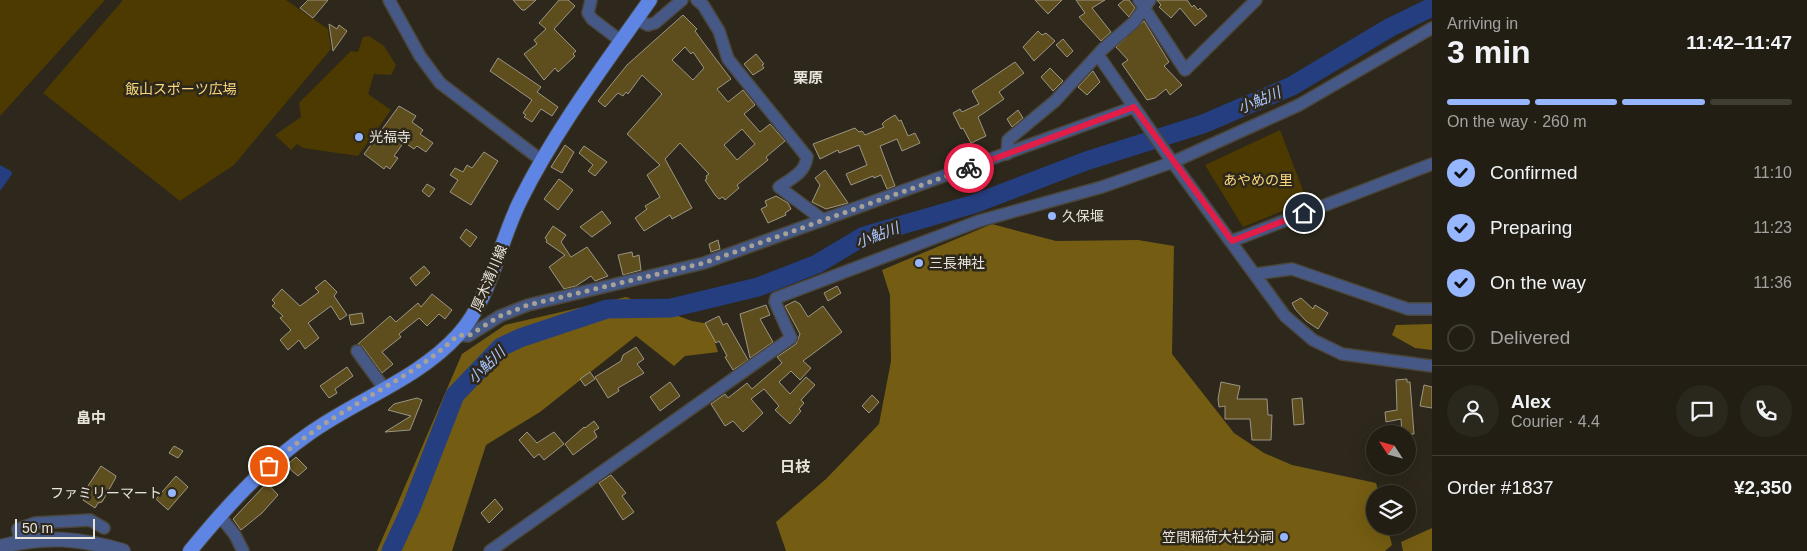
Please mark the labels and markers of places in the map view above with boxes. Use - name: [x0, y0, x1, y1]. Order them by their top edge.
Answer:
- place label: 光福寺: [369, 129, 411, 145]
- marker: 光福寺: [353, 131, 365, 143]
- pin: [1283, 192, 1325, 234]
- place label: 久保堰: [1062, 208, 1104, 224]
- marker: 久保堰: [1046, 210, 1058, 222]
- place label: 三長神社: [929, 255, 985, 271]
- marker: 三長神社: [913, 257, 925, 269]
- pin: [248, 445, 290, 487]
- place label: ファミリーマート: [50, 485, 162, 501]
- marker: ファミリーマート: [166, 487, 178, 499]
- place label: 笠間稲荷大社分祠: [1162, 529, 1274, 545]
- marker: 笠間稲荷大社分祠: [1278, 531, 1290, 543]

